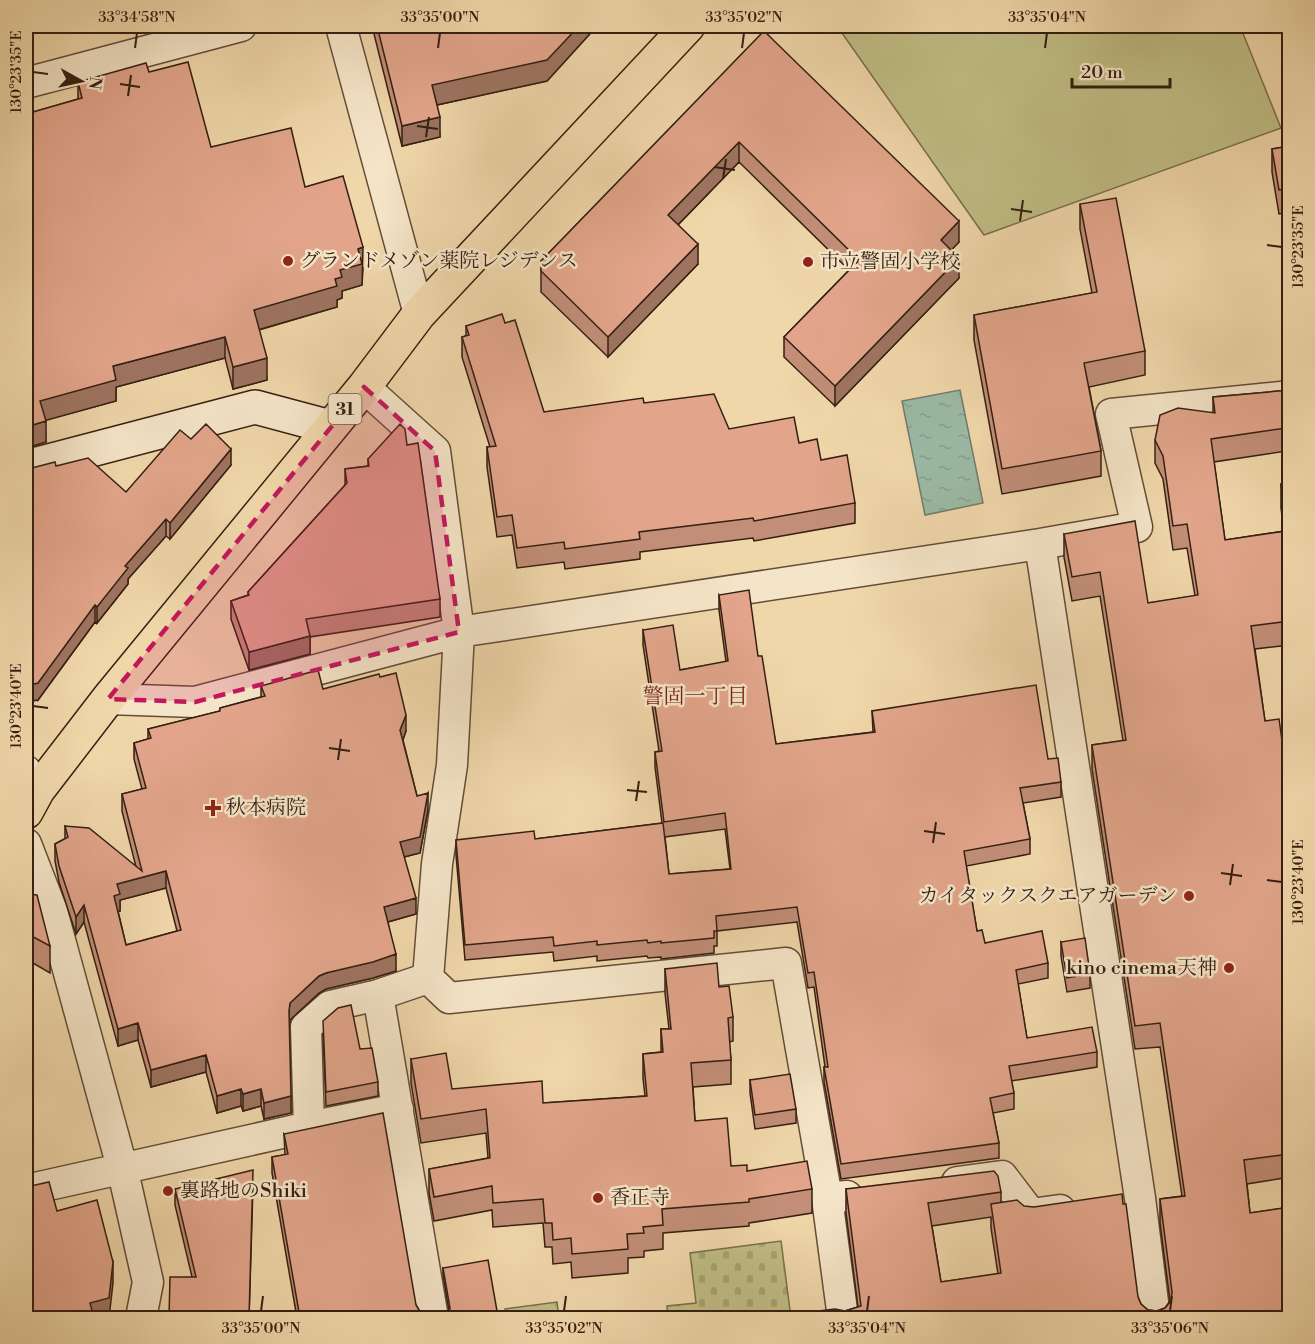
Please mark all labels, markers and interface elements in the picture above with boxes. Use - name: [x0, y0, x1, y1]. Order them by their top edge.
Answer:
- text: 33°34'58"N: [98, 8, 176, 27]
- text: 33°35'00"N: [401, 8, 479, 27]
- text: 33°35'02"N: [705, 8, 783, 27]
- text: 33°35'04"N: [1008, 8, 1086, 27]
- text: 130°23'35"E: [7, 30, 26, 114]
- north arrow: [51, 51, 111, 111]
- scale bar: [1072, 51, 1170, 89]
- text: 20 m: [1081, 61, 1123, 84]
- text: N: [84, 75, 106, 91]
- text: 130°23'35"E: [1289, 205, 1308, 289]
- place label: グランドメゾン薬院レジデンス: [300, 249, 578, 274]
- place label: 市立警固小学校: [820, 250, 960, 275]
- marker: グランドメゾン薬院レジデンス: [281, 254, 295, 268]
- marker: 市立警固小学校: [801, 255, 815, 269]
- road number: 31: [328, 394, 362, 424]
- text: 130°23'40"E: [7, 663, 26, 749]
- district label: 警固一丁目: [643, 684, 748, 710]
- place label: 秋本病院: [226, 796, 306, 821]
- marker: 秋本病院: [204, 799, 222, 817]
- text: 130°23'40"E: [1289, 839, 1308, 925]
- place label: カイタックスクエアガーデン: [919, 884, 1177, 909]
- marker: カイタックスクエアガーデン: [1182, 889, 1196, 903]
- place label: kino cinema天神: [1066, 956, 1217, 981]
- marker: kino cinema天神: [1222, 961, 1236, 975]
- place label: 裏路地のShiki: [180, 1179, 307, 1204]
- marker: 裏路地のShiki: [161, 1184, 175, 1198]
- place label: 香正寺: [610, 1186, 670, 1211]
- marker: 香正寺: [591, 1191, 605, 1205]
- text: 33°35'00"N: [222, 1319, 300, 1338]
- text: 33°35'02"N: [525, 1319, 603, 1338]
- text: 33°35'04"N: [828, 1319, 906, 1338]
- text: 33°35'06"N: [1131, 1319, 1209, 1338]

